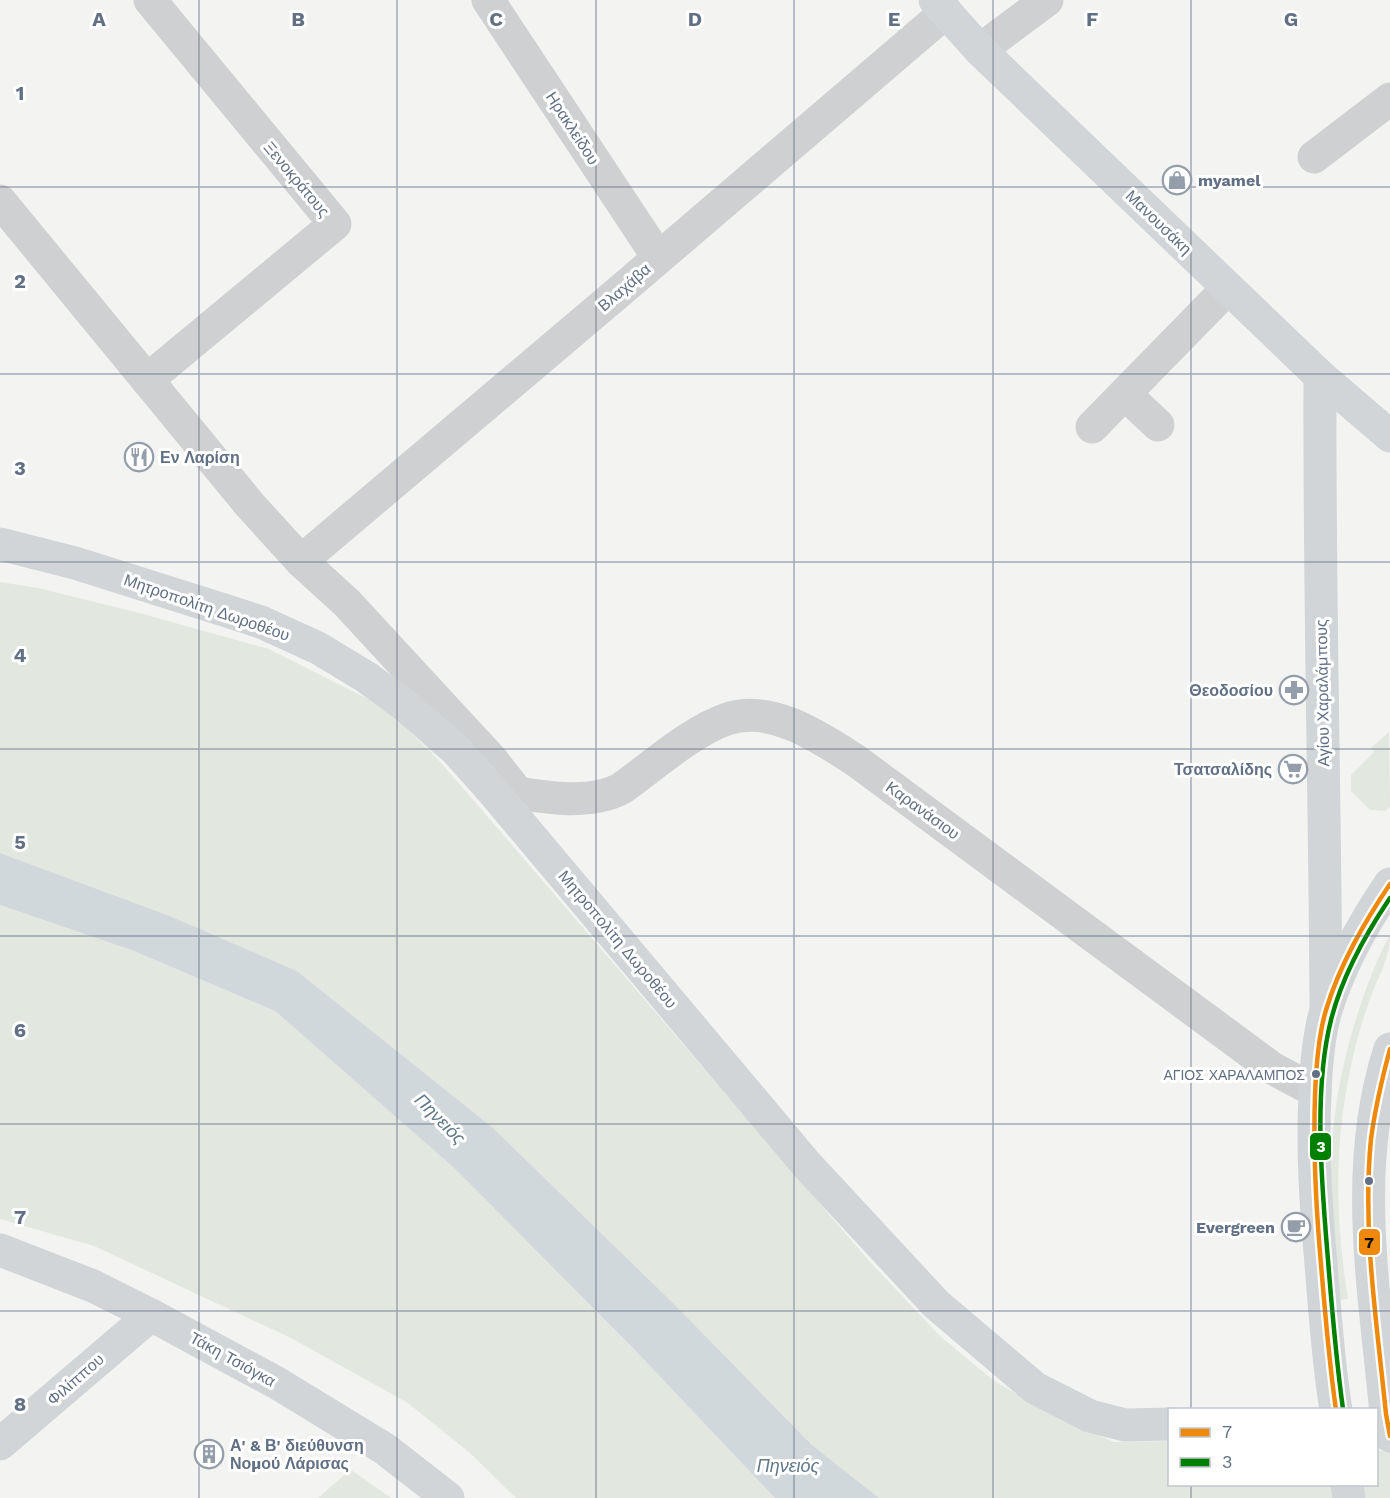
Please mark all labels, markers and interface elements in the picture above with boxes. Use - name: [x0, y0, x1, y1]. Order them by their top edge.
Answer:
- text: A: [92, 7, 106, 31]
- text: B: [291, 7, 305, 31]
- text: C: [489, 7, 503, 31]
- text: D: [688, 7, 702, 31]
- text: E: [888, 7, 900, 31]
- text: F: [1086, 7, 1098, 31]
- text: G: [1284, 7, 1298, 31]
- text: 1: [16, 81, 24, 105]
- street label: Ηρακλείδου: [542, 88, 603, 168]
- street label: Ξενοκράτους: [260, 138, 334, 221]
- shop icon: myamel: [1161, 164, 1193, 196]
- place label: myamel: [1198, 171, 1261, 190]
- street label: Μανουσάκη: [1122, 186, 1196, 258]
- street label: Βλαχάβα: [594, 259, 654, 315]
- text: 2: [14, 269, 26, 293]
- restaurant icon: Εν Λαρίση: [123, 441, 155, 473]
- place label: Εν Λαρίση: [160, 448, 240, 467]
- text: 3: [14, 456, 26, 480]
- street label: Μητροπολίτη Δωροθέου: [121, 570, 292, 645]
- street label: Αγίου Χαραλάμπους: [1312, 619, 1333, 767]
- text: 4: [14, 643, 27, 667]
- pharmacy icon: Θεοδοσίου: [1278, 674, 1310, 706]
- place label: Θεοδοσίου: [1189, 681, 1273, 700]
- supermarket icon: Τσατσαλίδης: [1277, 753, 1309, 785]
- place label: Τσατσαλίδης: [1174, 760, 1272, 779]
- street label: Καρανάσιου: [882, 777, 963, 843]
- text: 5: [14, 830, 26, 854]
- street label: Μητροπολίτη Δωροθέου: [554, 867, 681, 1012]
- text: 6: [14, 1018, 26, 1042]
- place label: ΑΓΙΟΣ ΧΑΡΑΛΑΜΠΟΣ: [1163, 1067, 1305, 1083]
- marker: ΑΓΙΟΣ ΧΑΡΑΛΑΜΠΟΣ: [1310, 1068, 1322, 1080]
- water label: Πηνειός: [411, 1089, 470, 1148]
- line badge: 3: [1309, 1132, 1332, 1161]
- text: 3: [1316, 1137, 1326, 1156]
- unlabelled marker: [1363, 1175, 1375, 1187]
- text: 7: [14, 1205, 26, 1229]
- cafe icon: Evergreen: [1280, 1211, 1312, 1243]
- place label: Evergreen: [1196, 1218, 1275, 1237]
- line badge: 7: [1358, 1228, 1381, 1256]
- text: 7: [1364, 1233, 1374, 1252]
- street label: Τάκη Τσιόγκα: [187, 1328, 279, 1391]
- street label: Φιλίππου: [43, 1350, 108, 1409]
- text: 8: [14, 1392, 26, 1416]
- legend: [1168, 1408, 1378, 1486]
- text: 7: [1222, 1421, 1232, 1442]
- place label: Α' & Β' διεύθυνση Νομού Λάρισας: [230, 1436, 364, 1473]
- building icon: Α' & Β' διεύθυνση Νομού Λάρισας: [193, 1438, 225, 1470]
- text: 3: [1222, 1451, 1233, 1472]
- water label: Πηνειός: [757, 1455, 820, 1476]

